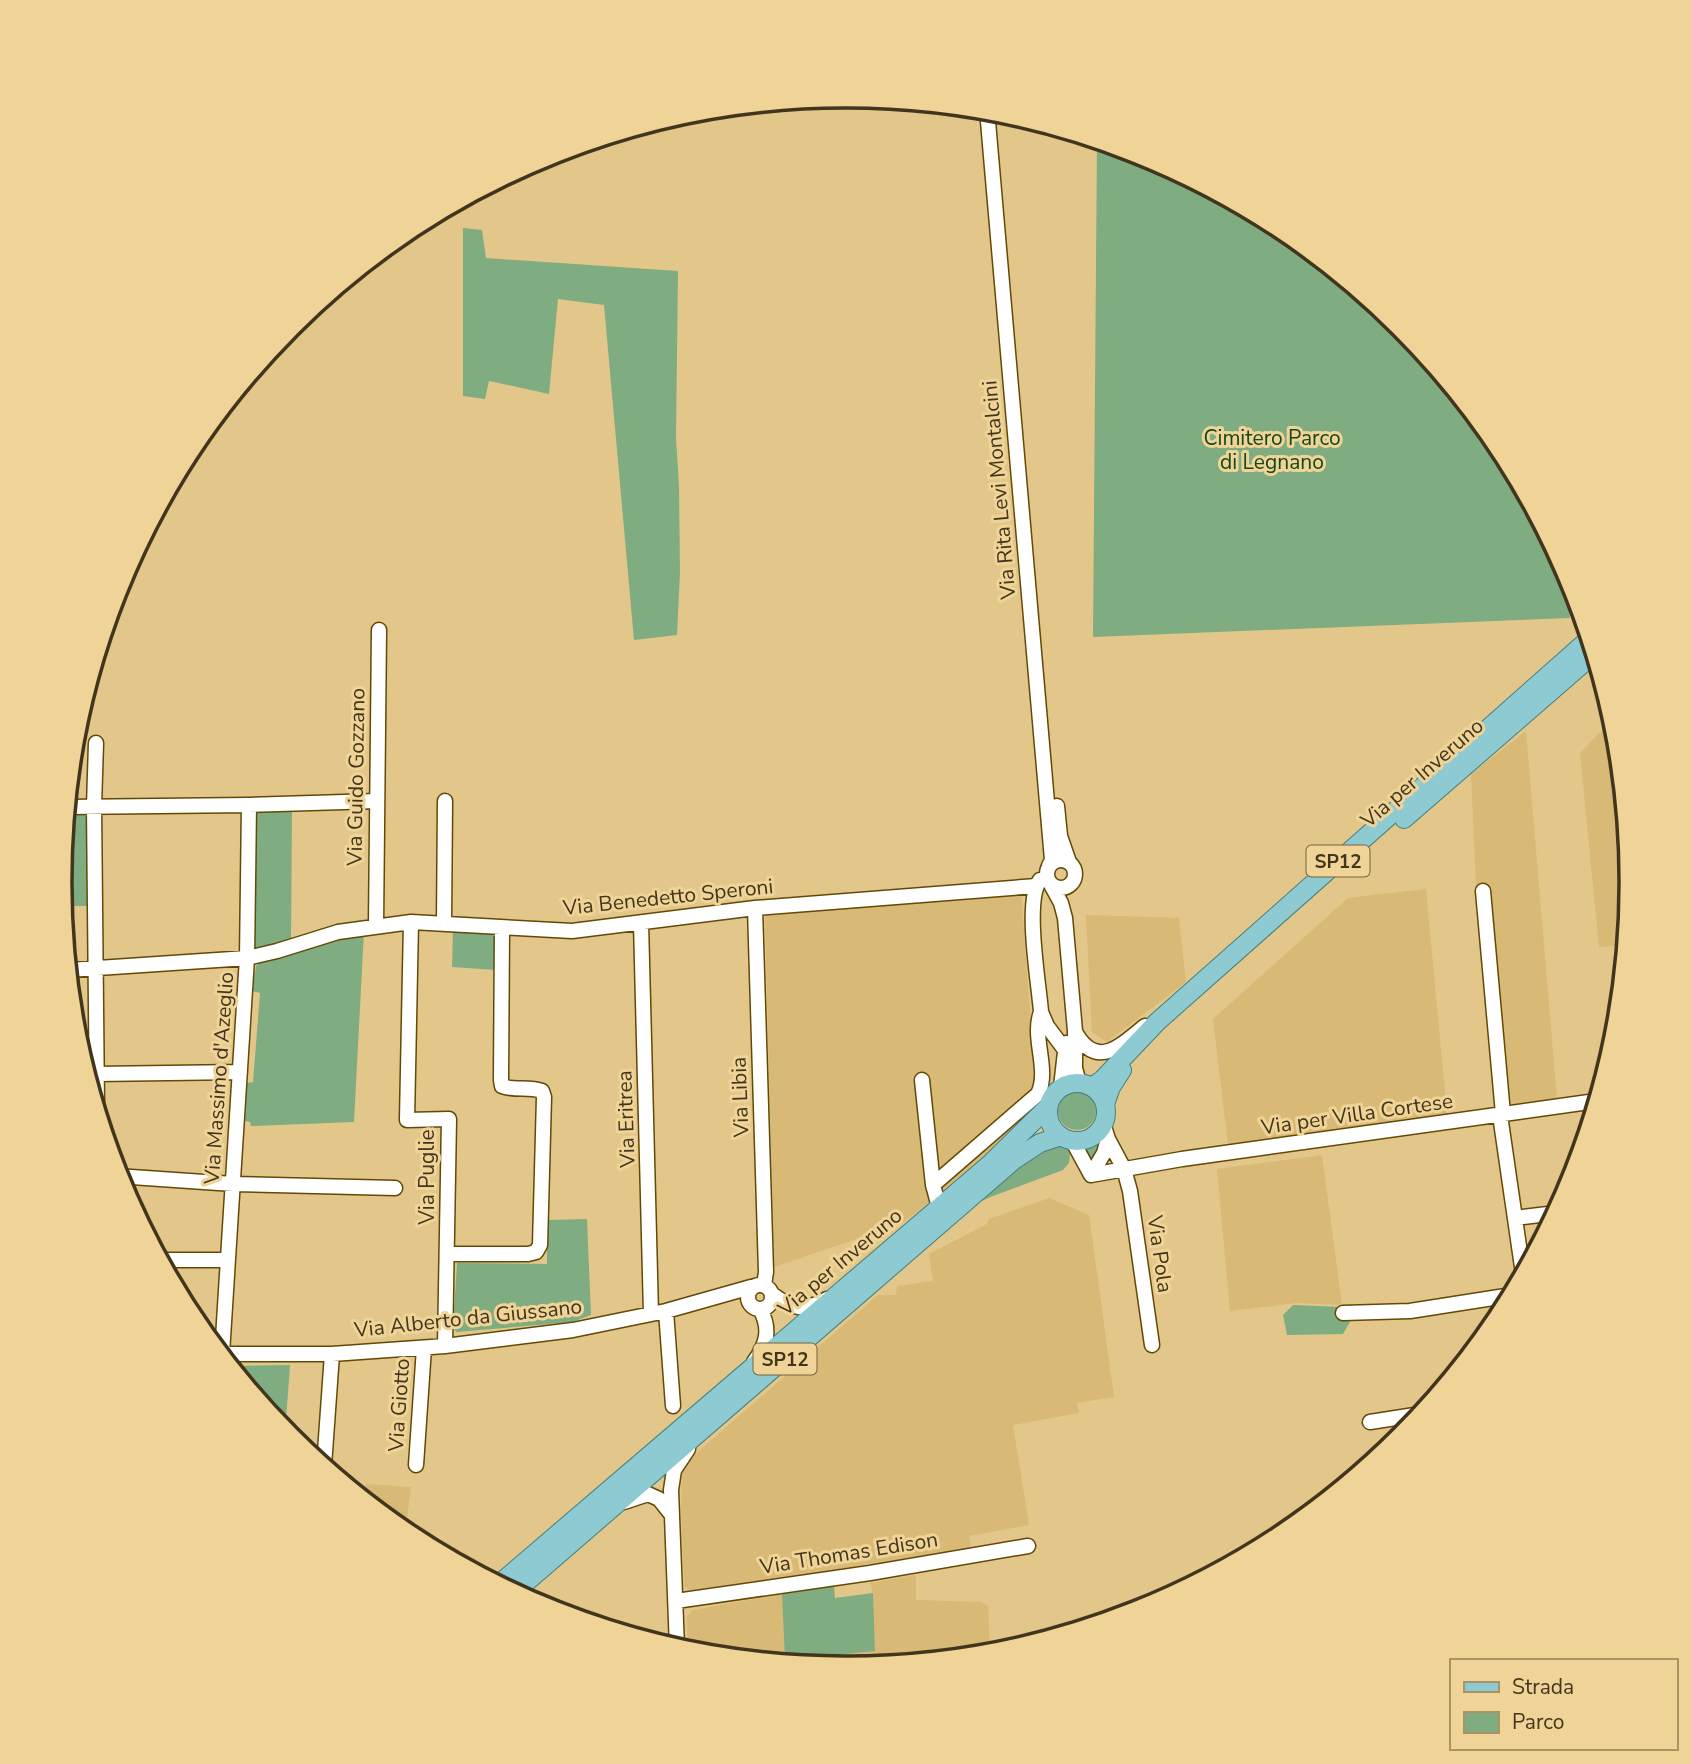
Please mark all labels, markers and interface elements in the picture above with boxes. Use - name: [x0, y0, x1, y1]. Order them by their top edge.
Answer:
- street label: Via Rita Levi Montalcini: [975, 379, 1023, 602]
- park label: Cimitero Parco di Legnano: [1203, 424, 1341, 476]
- street label: Via Guido Gozzano: [340, 688, 372, 867]
- street label: Via per Inveruno: [1354, 712, 1489, 835]
- road number: SP12: [1306, 846, 1370, 876]
- street label: Via Benedetto Speroni: [560, 872, 775, 922]
- street label: Via Massimo d'Azeglio: [198, 971, 240, 1186]
- street label: Via Libia: [725, 1056, 755, 1139]
- street label: Via Eritrea: [610, 1070, 642, 1169]
- street label: Via per Villa Cortese: [1258, 1087, 1455, 1141]
- street label: Via Puglie: [413, 1129, 441, 1226]
- street label: Via per Inveruno: [771, 1202, 908, 1323]
- street label: Via Pola: [1141, 1213, 1179, 1294]
- street label: Via Alberto da Giussano: [352, 1292, 583, 1344]
- road number: SP12: [754, 1344, 816, 1374]
- street label: Via Giotto: [382, 1357, 416, 1454]
- street label: Via Thomas Edison: [757, 1525, 940, 1581]
- legend: [1450, 1659, 1677, 1750]
- text: Strada: [1512, 1673, 1574, 1701]
- text: Parco: [1512, 1708, 1565, 1736]

